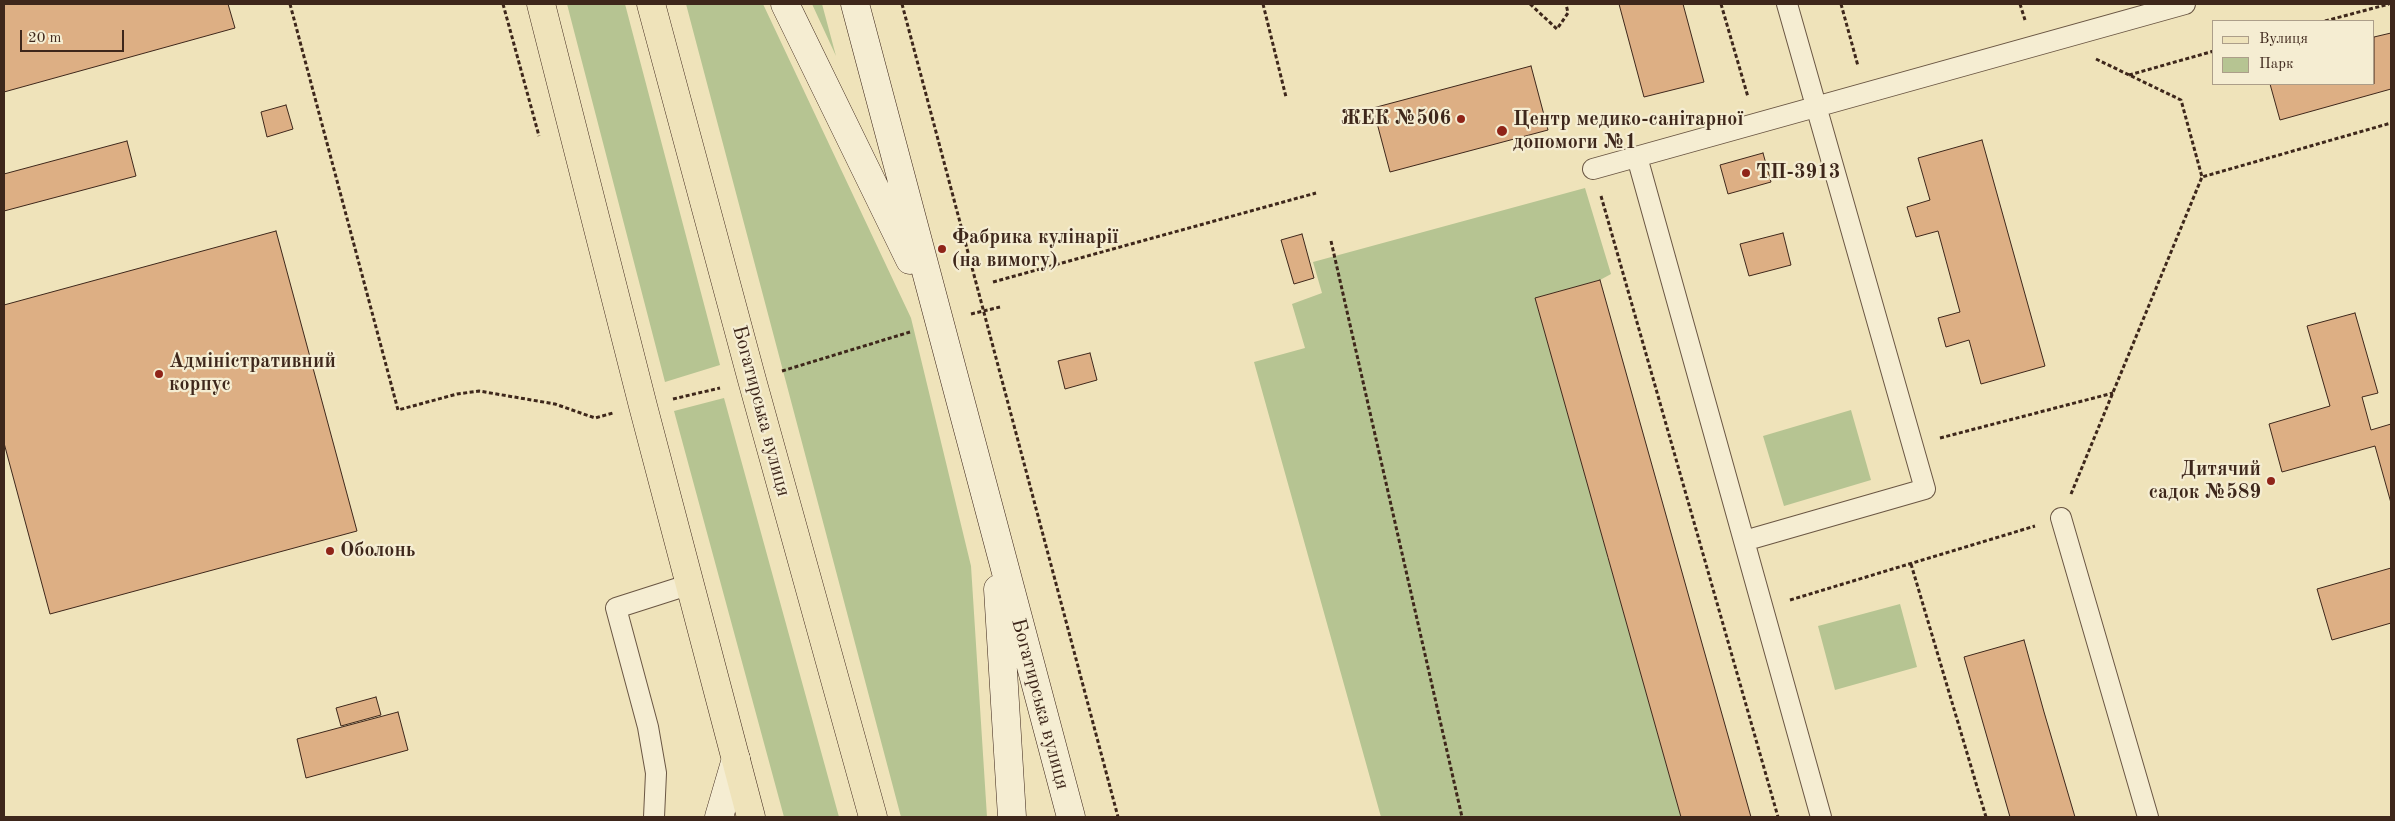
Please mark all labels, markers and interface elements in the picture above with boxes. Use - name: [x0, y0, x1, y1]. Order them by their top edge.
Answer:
- scale bar: [22, 20, 126, 52]
- legend: [2212, 20, 2375, 85]
- text: 20 m: [28, 31, 62, 46]
- text: Вулиця: [2259, 32, 2308, 47]
- text: Парк: [2259, 57, 2294, 72]
- place label: ЖЕК №506: [1341, 107, 1451, 131]
- place label: Центр медико-санітарної допомоги №1: [1513, 108, 1743, 155]
- marker: ЖЕК №506: [1455, 113, 1467, 125]
- marker: Центр медико-санітарної допомоги №1: [1495, 124, 1509, 138]
- place label: ТП-3913: [1756, 161, 1840, 185]
- marker: ТП-3913: [1740, 167, 1752, 179]
- place label: Фабрика кулінарії (на вимогу): [952, 226, 1118, 273]
- marker: Фабрика кулінарії (на вимогу): [936, 243, 948, 255]
- street label: Богатирська вулиця: [727, 323, 795, 499]
- place label: Адміністративний корпус: [169, 350, 336, 397]
- marker: Адміністративний корпус: [153, 368, 165, 380]
- place label: Дитячий садок №589: [2149, 458, 2261, 505]
- marker: Дитячий садок №589: [2265, 475, 2277, 487]
- place label: Оболонь: [340, 539, 415, 563]
- marker: Оболонь: [324, 545, 336, 557]
- street label: Богатирська вулиця: [1006, 616, 1074, 792]

